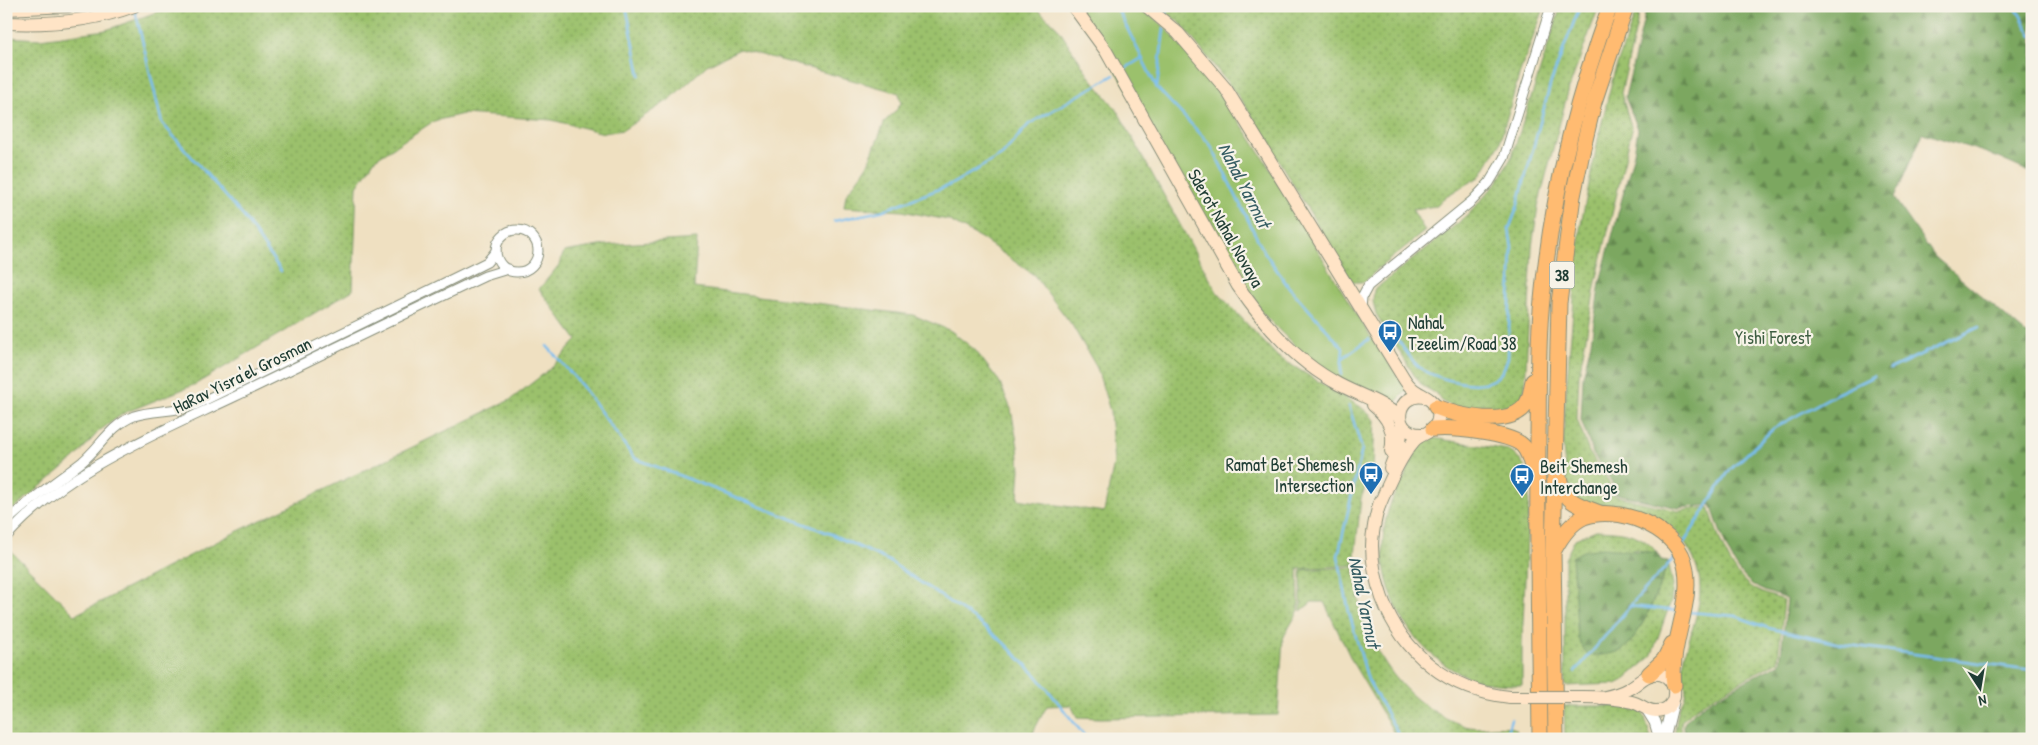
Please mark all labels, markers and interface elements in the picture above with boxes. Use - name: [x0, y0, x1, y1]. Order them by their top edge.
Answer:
- water label: Nahal Yarmut: [1212, 138, 1279, 234]
- street label: Sderot Nahal Novaya: [1182, 164, 1270, 292]
- road number: 38: [1550, 262, 1574, 288]
- place label: Nahal Tzeelim/Road 38: [1408, 310, 1517, 356]
- bus stop icon: Nahal Tzeelim/Road 38: [1377, 319, 1403, 353]
- park label: Yishi Forest: [1735, 325, 1812, 350]
- street label: HaRav Yisra'el Grosman: [169, 331, 315, 419]
- place label: Ramat Bet Shemesh Intersection: [1226, 452, 1354, 498]
- place label: Beit Shemesh Interchange: [1540, 454, 1628, 500]
- bus stop icon: Ramat Bet Shemesh Intersection: [1358, 461, 1384, 495]
- bus stop icon: Beit Shemesh Interchange: [1509, 463, 1535, 497]
- water label: Nahal Yarmut: [1343, 554, 1388, 652]
- north arrow: [1956, 662, 2006, 712]
- text: N: [1977, 691, 1988, 711]

